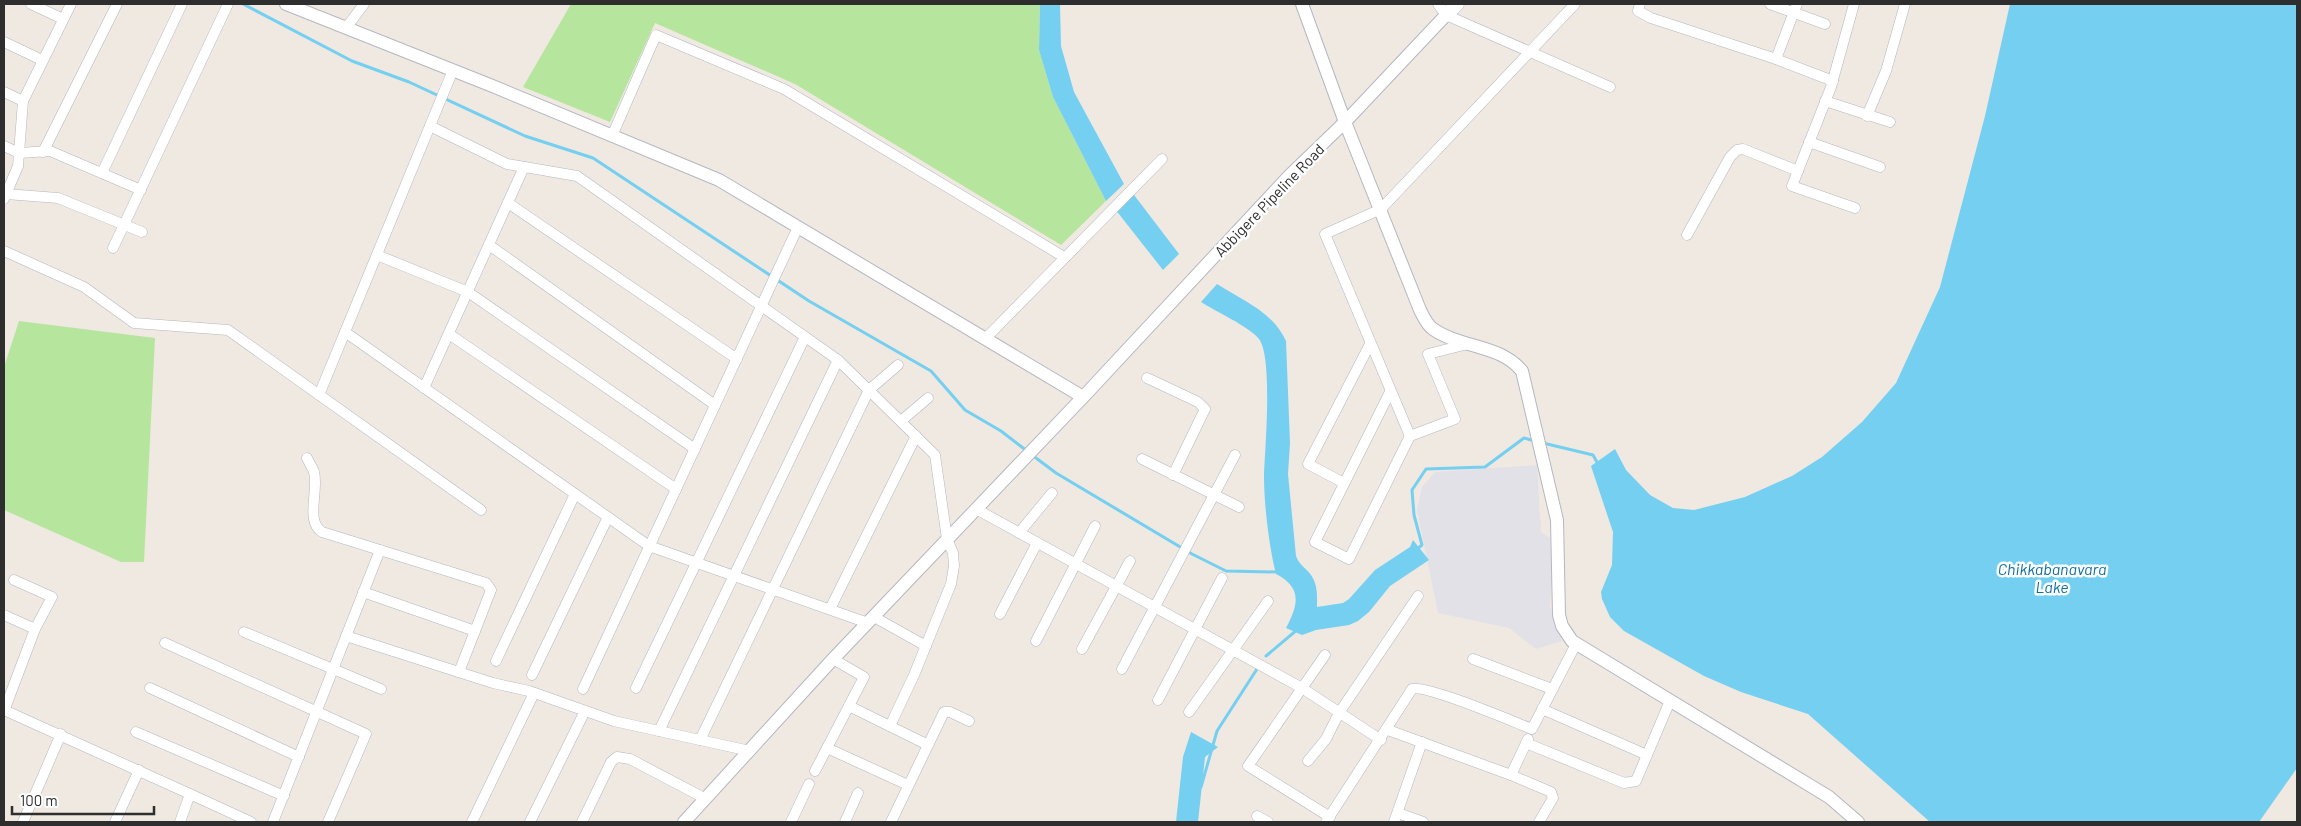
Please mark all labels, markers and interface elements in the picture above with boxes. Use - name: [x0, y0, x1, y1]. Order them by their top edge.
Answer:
- street label: Abbigere Pipeline Road: [1210, 140, 1328, 260]
- water label: Chikkabanavara Lake: [1998, 559, 2106, 596]
- scale bar: [12, 784, 155, 816]
- text: 100 m: [20, 791, 58, 809]

